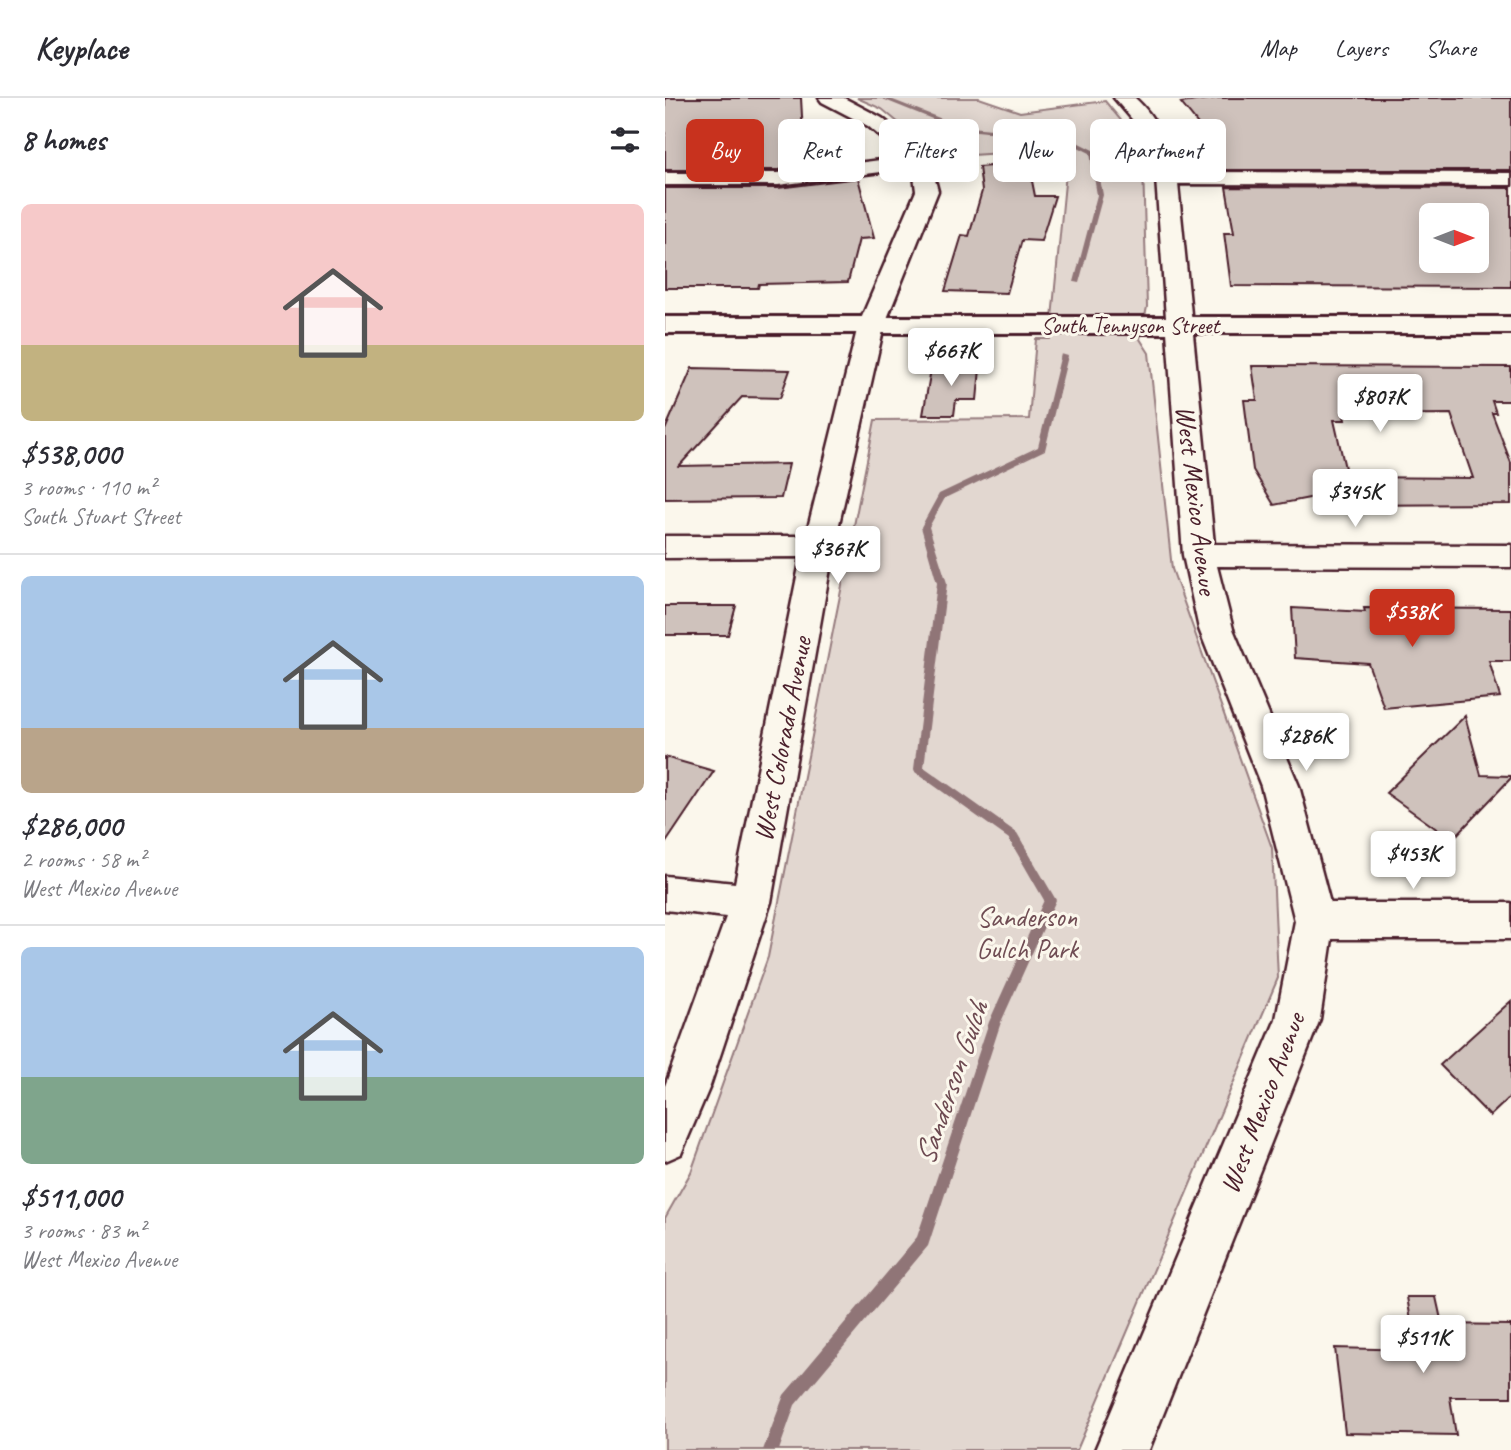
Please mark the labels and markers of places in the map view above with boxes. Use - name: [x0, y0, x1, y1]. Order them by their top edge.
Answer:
- pin: $667K: [902, 328, 1000, 388]
- pin: $807K: [1331, 374, 1429, 434]
- pin: $345K: [1306, 470, 1404, 529]
- pin: $367K: [789, 526, 887, 586]
- pin: $538K: [1363, 589, 1461, 649]
- pin: $286K: [1257, 714, 1355, 773]
- pin: $453K: [1364, 832, 1462, 891]
- pin: $511K: [1374, 1316, 1472, 1375]

